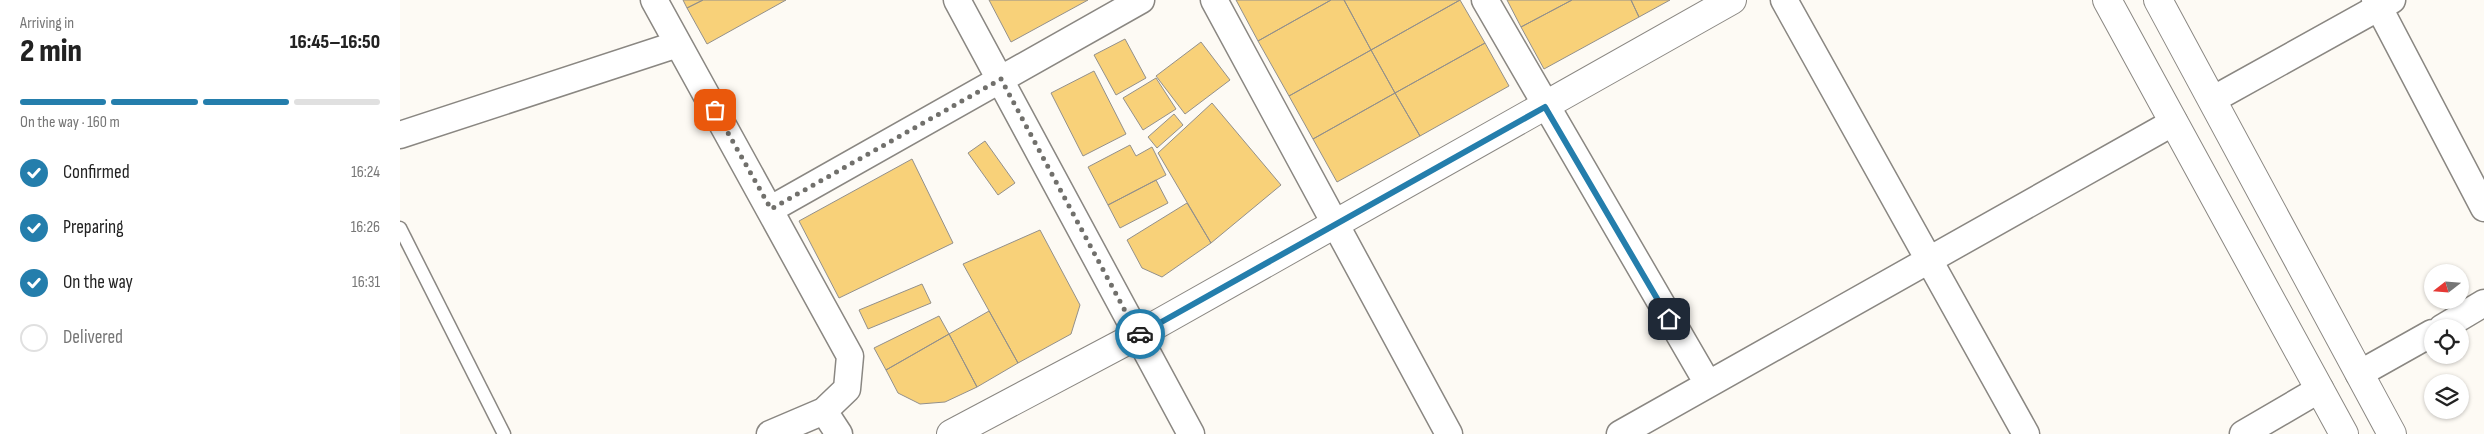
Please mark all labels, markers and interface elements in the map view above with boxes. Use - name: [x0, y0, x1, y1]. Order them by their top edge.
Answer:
- text: Arriving in: [20, 14, 74, 33]
- text: 16:45–16:50: [290, 31, 380, 54]
- text: 2 min: [20, 32, 82, 71]
- pin: [694, 89, 736, 131]
- icon: bag: [701, 96, 729, 124]
- text: On the way · 160 m: [20, 113, 120, 132]
- icon: check: [20, 159, 48, 187]
- text: Confirmed: [63, 161, 130, 184]
- text: 16:24: [351, 163, 380, 182]
- icon: check: [20, 214, 48, 242]
- text: Preparing: [63, 216, 124, 239]
- text: 16:26: [351, 218, 380, 237]
- north arrow: [2424, 264, 2469, 309]
- map controls: [2424, 264, 2469, 419]
- icon: check: [20, 269, 48, 297]
- text: On the way: [63, 271, 133, 294]
- text: 16:31: [352, 273, 380, 292]
- pin: [1648, 298, 1690, 340]
- icon: home: [1655, 305, 1683, 333]
- courier: [1115, 309, 1165, 359]
- button: locate: [2424, 319, 2469, 364]
- icon: car: [1126, 320, 1154, 348]
- text: Delivered: [63, 326, 123, 349]
- button: layers: [2424, 374, 2469, 419]

